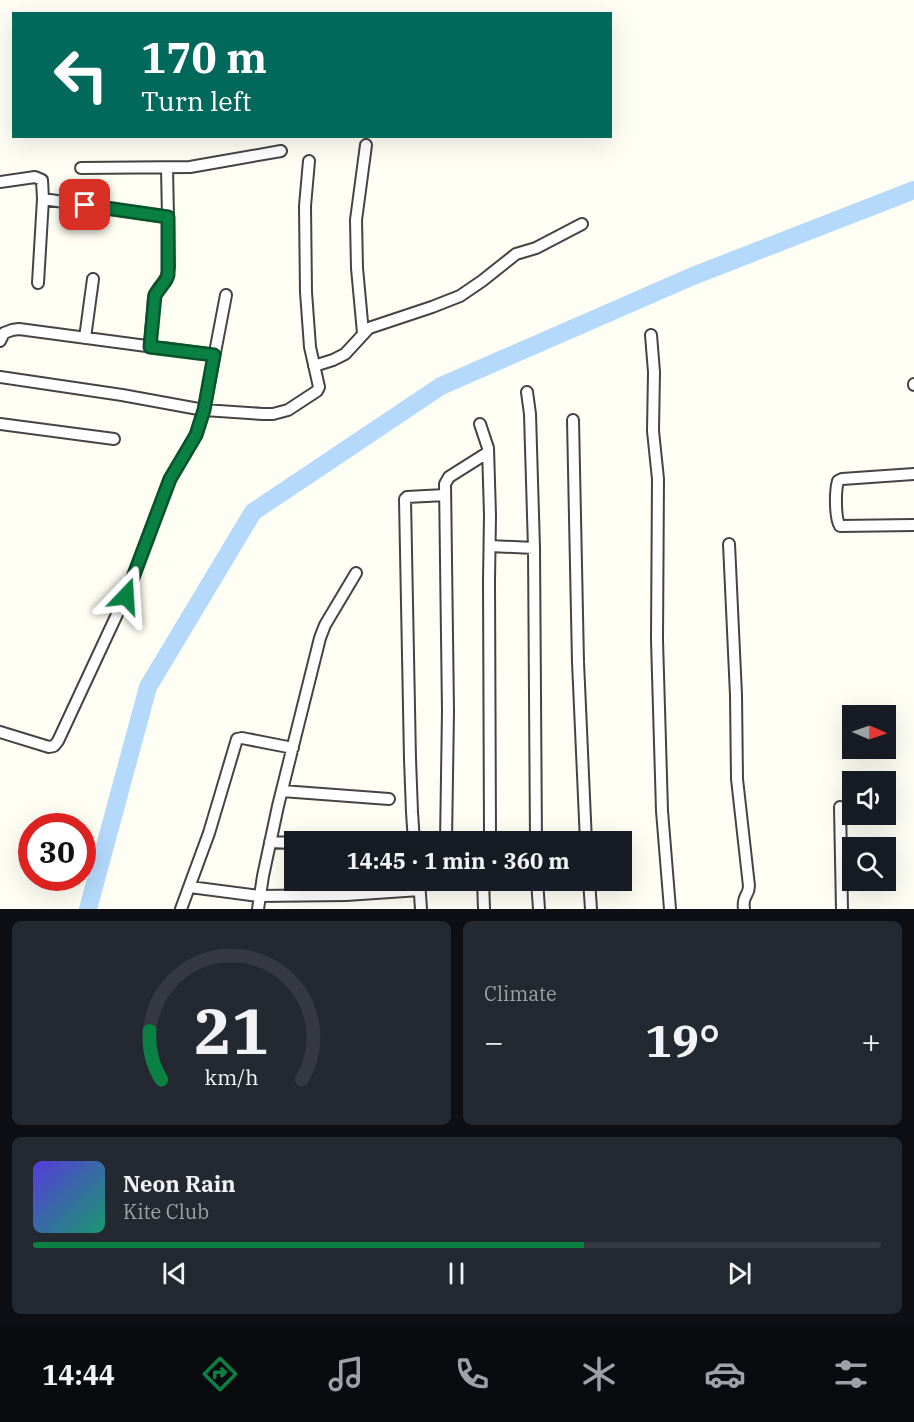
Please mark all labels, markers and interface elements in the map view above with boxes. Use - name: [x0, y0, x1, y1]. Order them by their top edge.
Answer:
- text: 170 m: [141, 30, 267, 85]
- icon: left: [42, 36, 120, 114]
- text: Turn left: [141, 83, 252, 118]
- pin: [59, 179, 110, 230]
- icon: arrive: [68, 188, 101, 221]
- position arrow: [94, 564, 158, 628]
- north arrow: [842, 705, 896, 759]
- map controls: [842, 705, 896, 891]
- button: sound: [842, 771, 896, 825]
- speed limit sign: 30: [18, 813, 96, 891]
- button: search: [842, 837, 896, 891]
- text: 14:45 · 1 min · 360 m: [346, 846, 570, 875]
- text: Climate: [484, 980, 557, 1007]
- text: 21: [194, 990, 269, 1071]
- text: 19°: [645, 1011, 720, 1069]
- text: −: [484, 1020, 504, 1063]
- text: +: [861, 1020, 881, 1063]
- text: km/h: [204, 1063, 259, 1091]
- text: Neon Rain: [123, 1169, 236, 1198]
- text: Kite Club: [123, 1198, 209, 1225]
- icon: previous: [158, 1257, 191, 1290]
- icon: pause: [440, 1257, 473, 1290]
- icon: next: [723, 1257, 756, 1290]
- icon: directions: [199, 1353, 241, 1395]
- icon: music: [325, 1353, 367, 1395]
- icon: phone: [451, 1353, 493, 1395]
- icon: climate: [578, 1353, 620, 1395]
- icon: car: [704, 1353, 746, 1395]
- icon: filters: [830, 1353, 872, 1395]
- text: 14:44: [42, 1357, 115, 1392]

